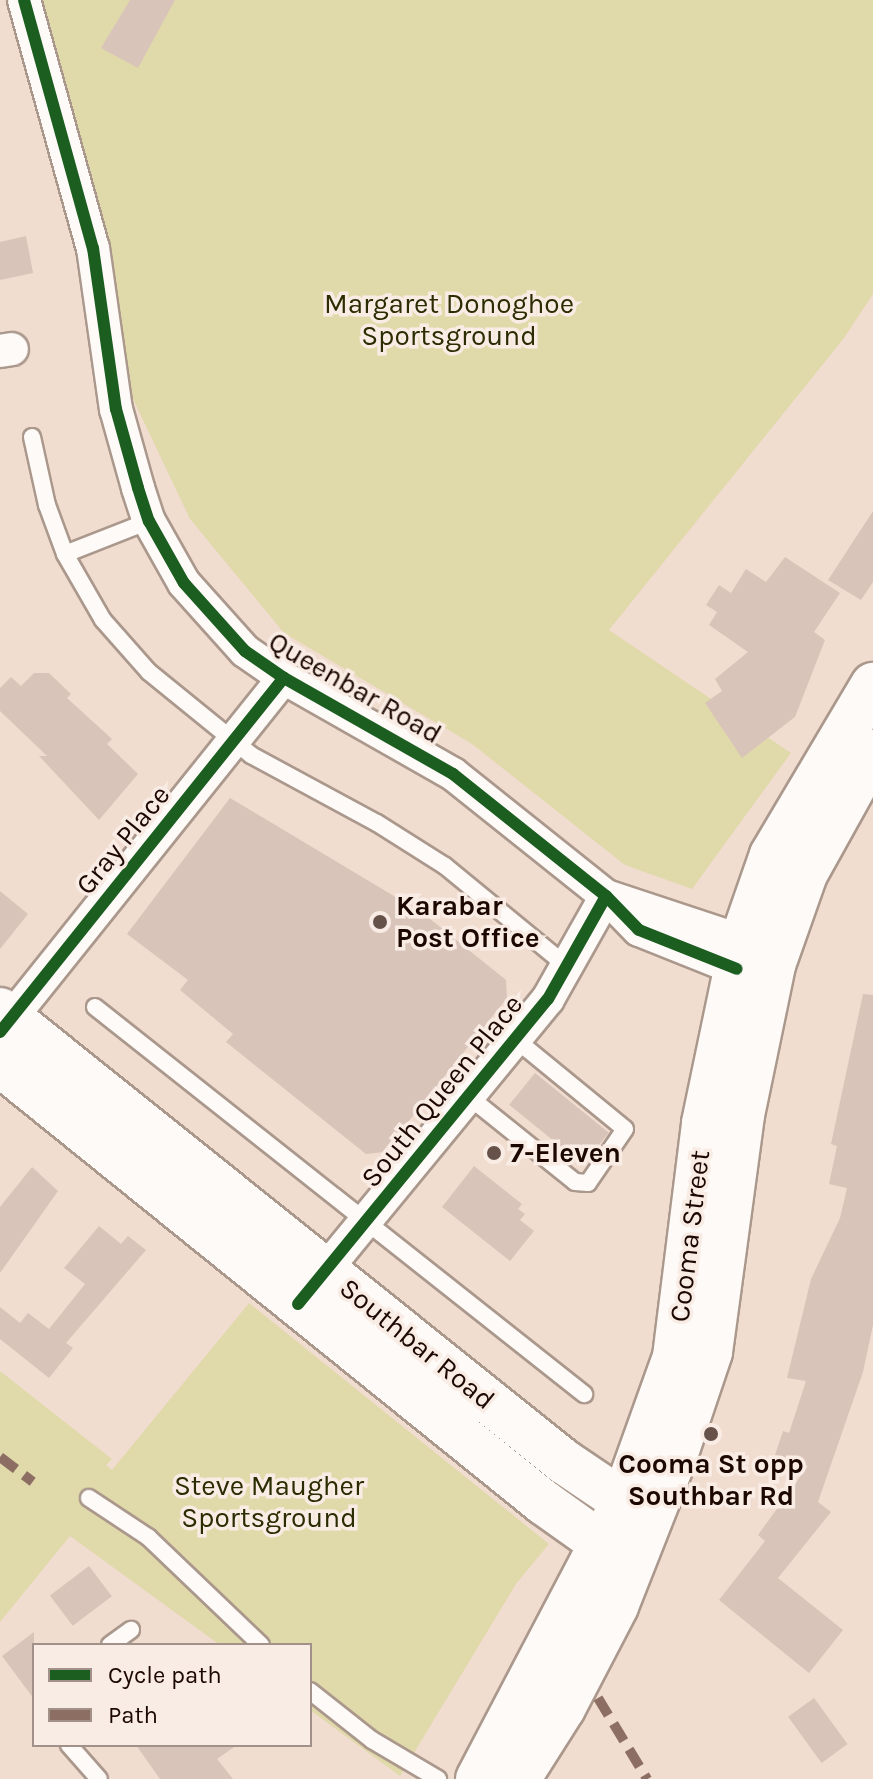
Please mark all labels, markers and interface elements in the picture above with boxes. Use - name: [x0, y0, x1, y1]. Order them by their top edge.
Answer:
- park label: Margaret Donoghoe Sportsground: [324, 287, 574, 353]
- street label: Queenbar Road: [263, 625, 447, 751]
- street label: Gray Place: [69, 779, 177, 901]
- place label: Karabar Post Office: [396, 889, 540, 955]
- marker: Karabar Post Office: [371, 913, 389, 931]
- street label: South Queen Place: [354, 988, 530, 1194]
- place label: 7-Eleven: [510, 1136, 621, 1170]
- marker: 7-Eleven: [485, 1144, 503, 1162]
- street label: Cooma Street: [663, 1148, 717, 1324]
- street label: Southbar Road: [333, 1271, 501, 1417]
- marker: Cooma St opp Southbar Rd: [702, 1425, 720, 1443]
- place label: Cooma St opp Southbar Rd: [618, 1447, 804, 1513]
- park label: Steve Maugher Sportsground: [174, 1469, 364, 1535]
- legend: [32, 1643, 312, 1747]
- text: Cycle path: [108, 1661, 222, 1689]
- text: Path: [108, 1701, 158, 1729]

